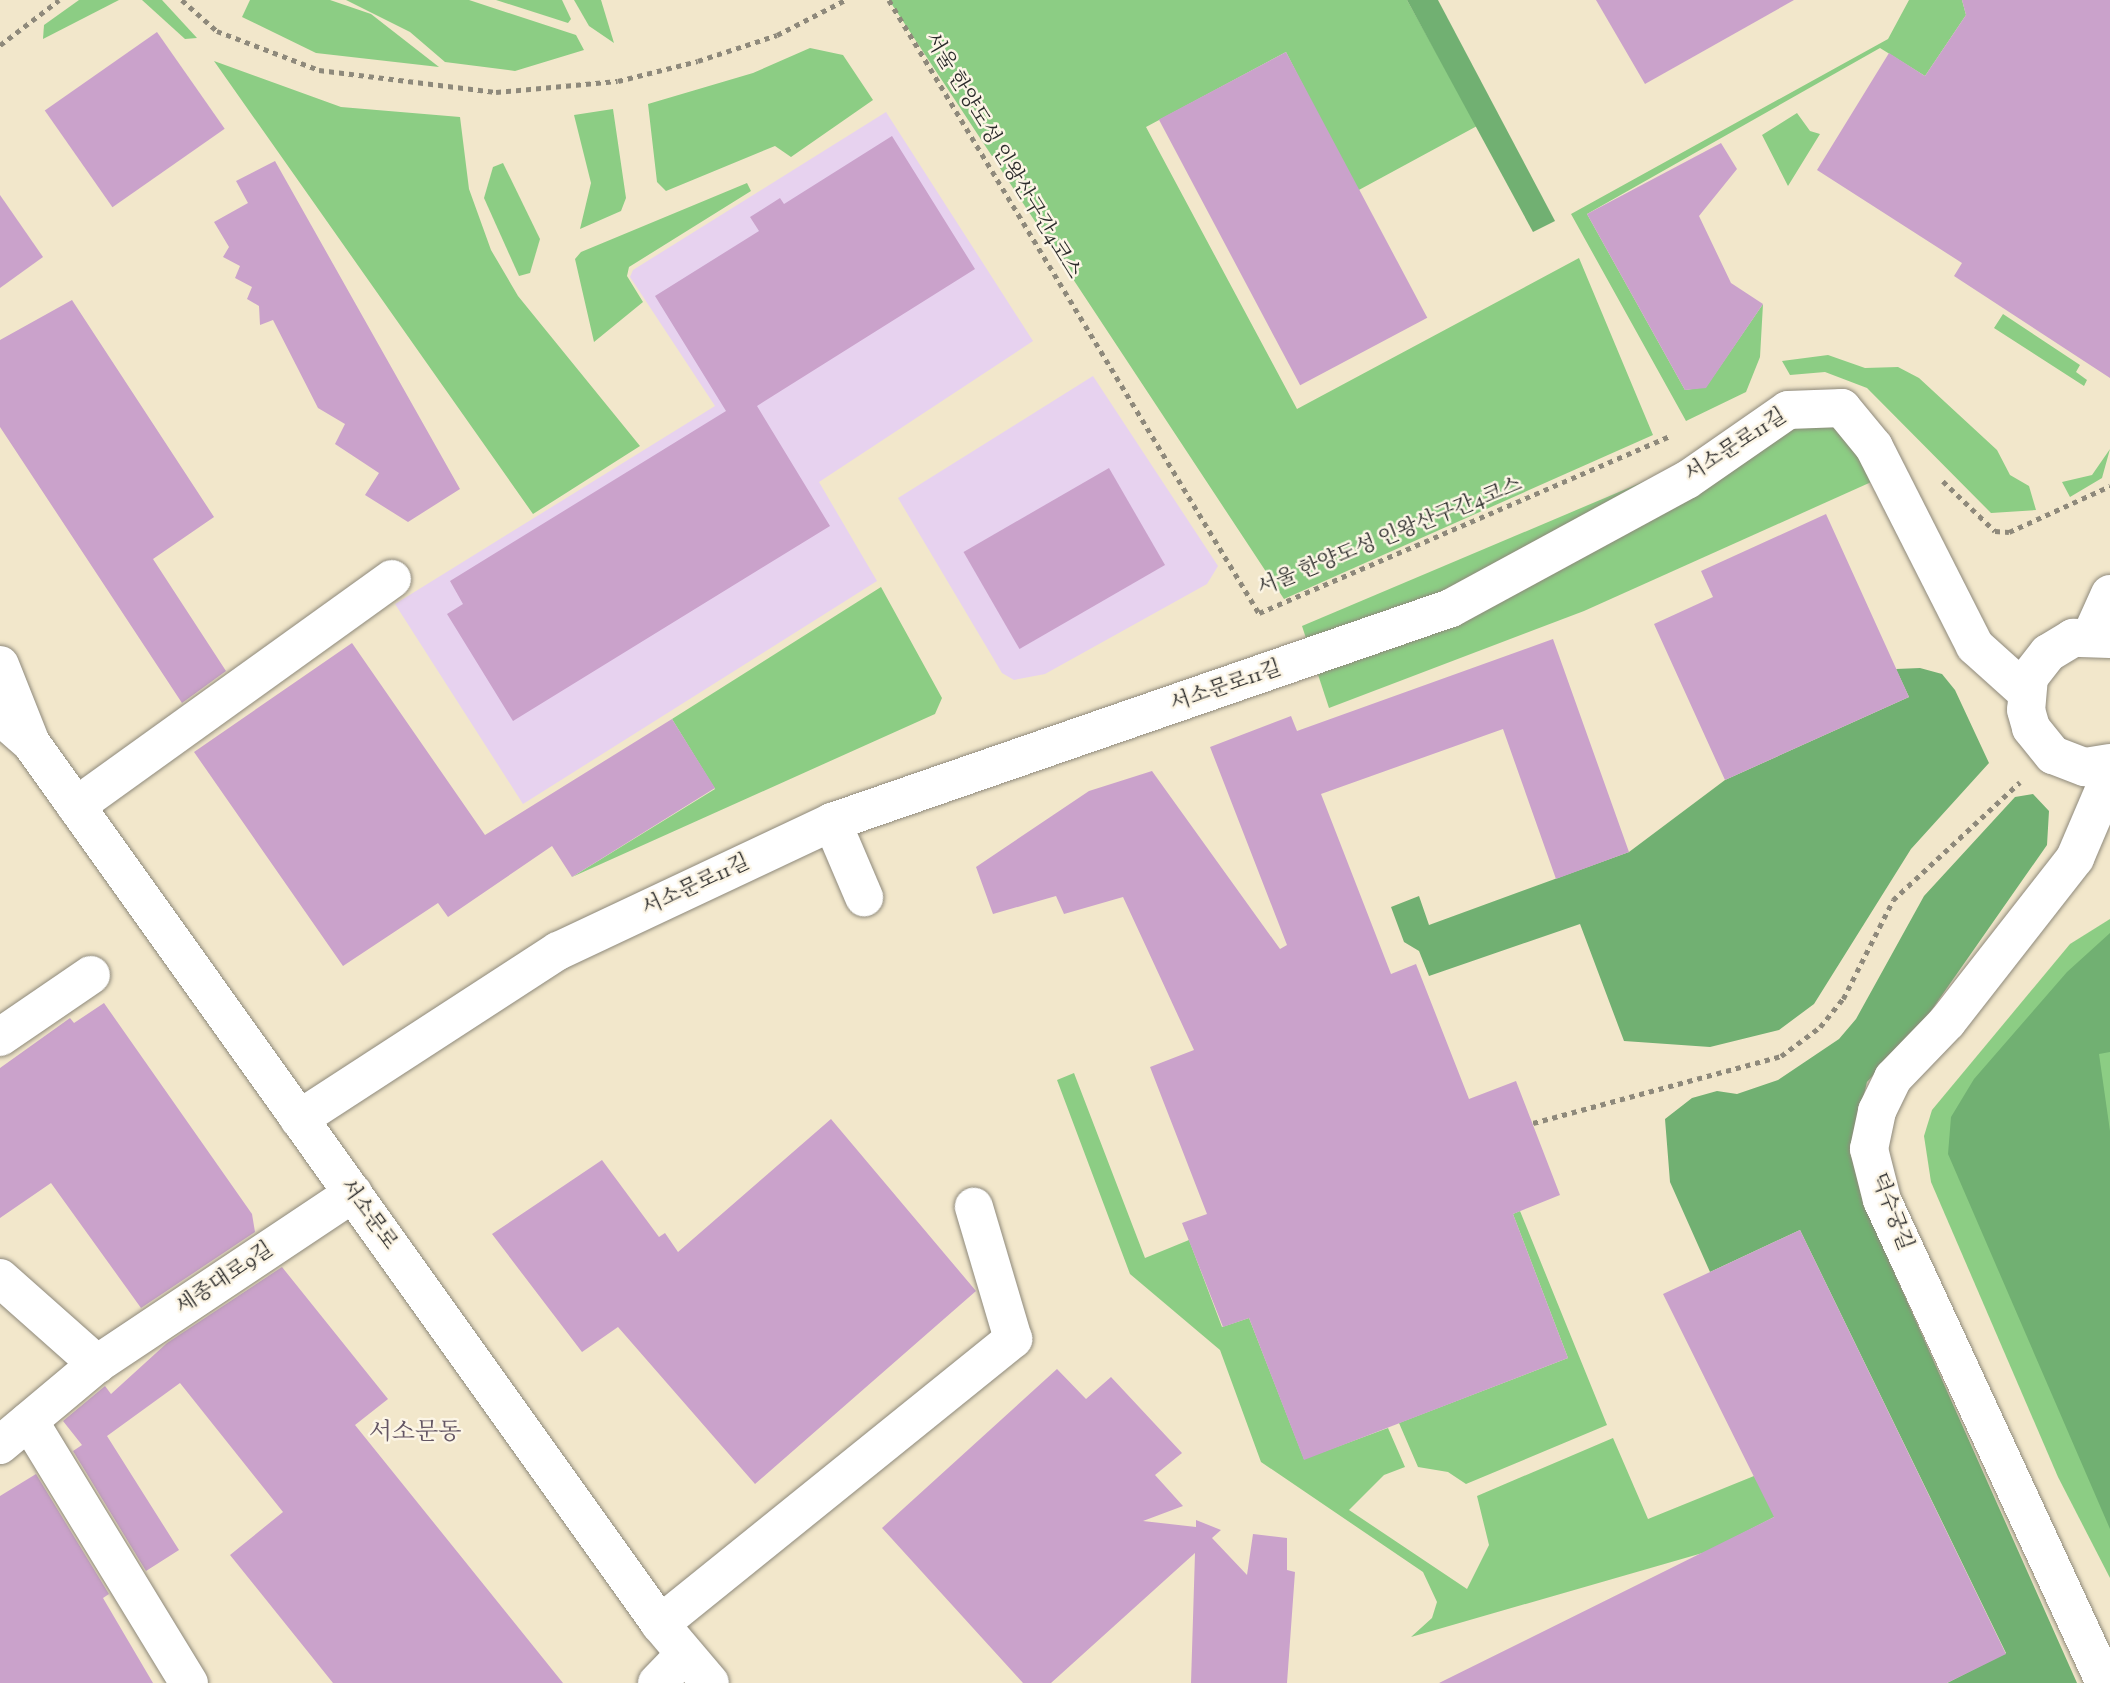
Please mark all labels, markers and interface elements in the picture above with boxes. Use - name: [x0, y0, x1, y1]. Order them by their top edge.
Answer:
- street label: 서울 한양도성 인왕산구간4코스: [918, 28, 1086, 284]
- street label: 서소문로11길: [1681, 404, 1791, 488]
- street label: 서울 한양도성 인왕산구간4코스: [1254, 472, 1526, 602]
- street label: 서소문로11길: [1167, 656, 1285, 718]
- street label: 서소문로11길: [638, 850, 754, 922]
- street label: 덕수궁길: [1865, 1170, 1917, 1254]
- street label: 서소문로: [334, 1175, 402, 1255]
- street label: 세종대로9길: [172, 1237, 278, 1321]
- district label: 서소문동: [369, 1420, 461, 1448]

